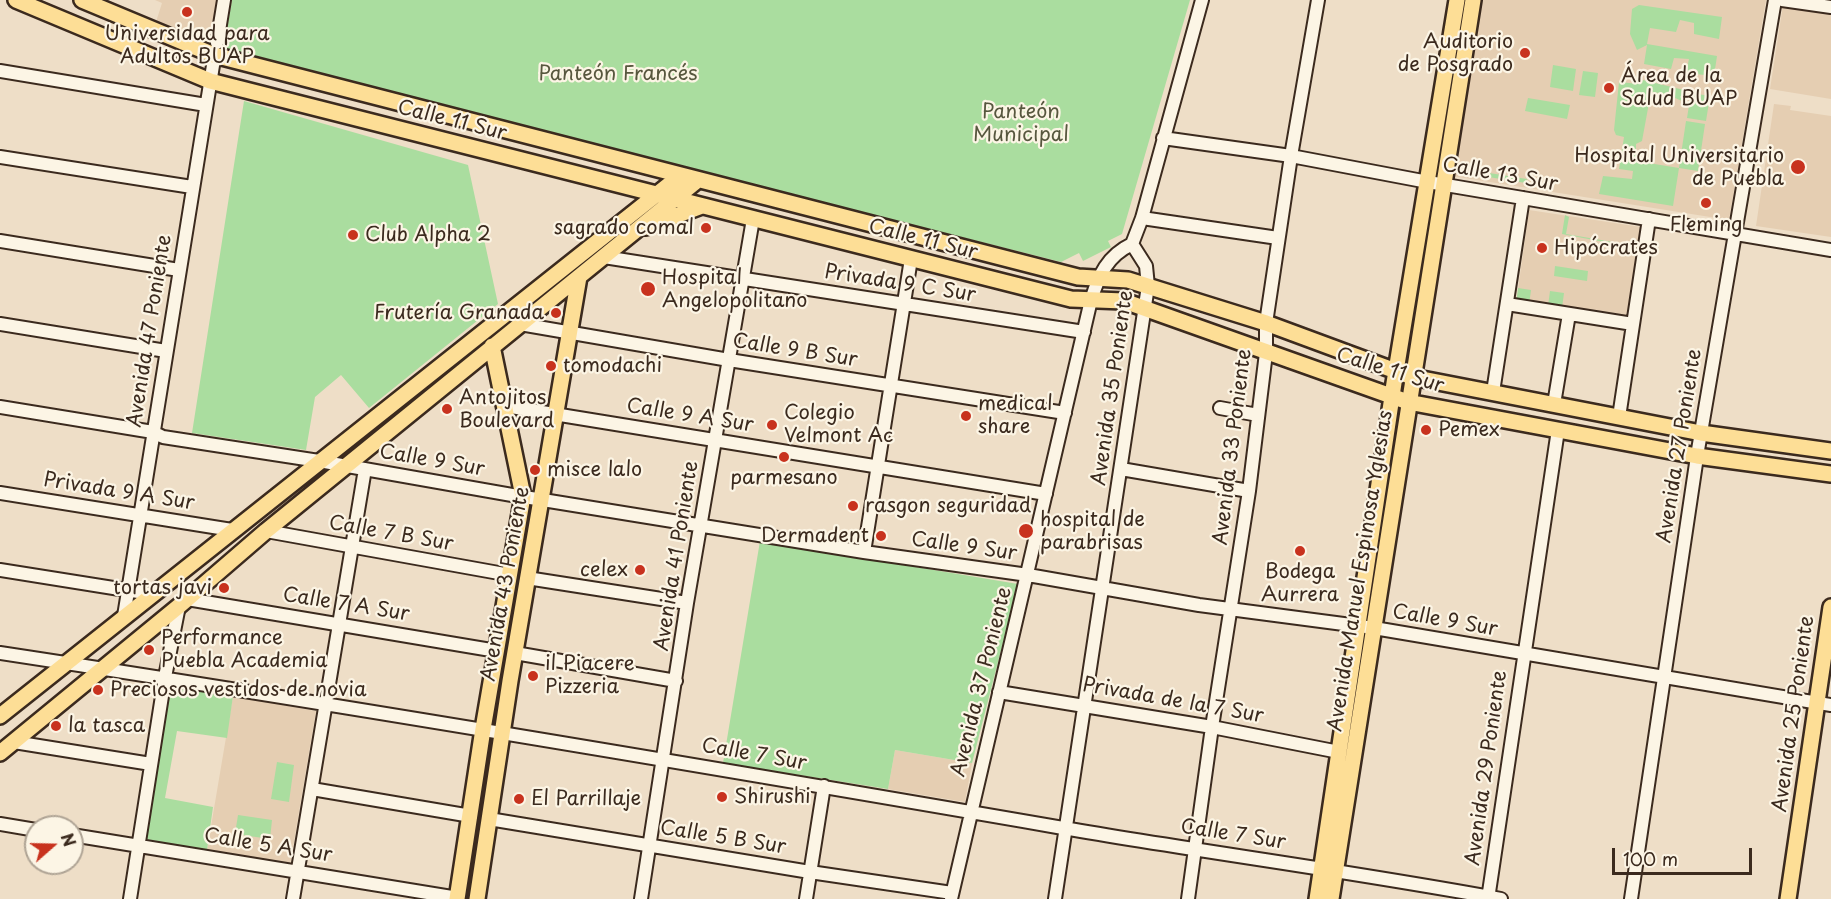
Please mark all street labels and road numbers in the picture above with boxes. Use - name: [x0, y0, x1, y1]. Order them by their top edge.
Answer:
- street label: Calle 11 Sur: [395, 96, 509, 146]
- street label: Calle 13 Sur: [1440, 153, 1560, 197]
- street label: Calle 11 Sur: [866, 215, 980, 265]
- street label: Avenida 47 Poniente: [123, 233, 177, 429]
- street label: Privada 9 C Sur: [823, 260, 977, 308]
- street label: Avenida 35 Poniente: [1087, 289, 1139, 487]
- street label: Calle 9 B Sur: [731, 329, 859, 373]
- street label: Calle 11 Sur: [1333, 343, 1447, 399]
- street label: Avenida 27 Poniente: [1653, 347, 1707, 545]
- street label: Avenida 33 Poniente: [1209, 348, 1257, 546]
- street label: Calle 9 A Sur: [625, 394, 755, 438]
- street label: Avenida Manuel Espinosa Yglesias: [1324, 409, 1398, 733]
- street label: Calle 9 Sur: [377, 440, 487, 482]
- street label: Avenida 41 Poniente: [650, 459, 704, 653]
- street label: Privada 9 A Sur: [42, 468, 196, 516]
- street label: Avenida 43 Poniente: [477, 485, 535, 683]
- street label: Calle 7 B Sur: [327, 511, 455, 557]
- street label: Calle 9 Sur: [910, 528, 1018, 566]
- street label: Calle 7 A Sur: [281, 583, 411, 627]
- street label: Avenida 37 Poniente: [947, 585, 1017, 779]
- street label: Calle 9 Sur: [1390, 600, 1500, 642]
- street label: Avenida 25 Poniente: [1768, 614, 1820, 814]
- street label: Avenida 29 Poniente: [1461, 669, 1513, 867]
- street label: Privada de la 7 Sur: [1081, 673, 1265, 729]
- street label: Calle 7 Sur: [700, 734, 808, 776]
- street label: Calle 7 Sur: [1179, 815, 1287, 855]
- street label: Calle 5 B Sur: [658, 816, 788, 860]
- street label: Calle 5 A Sur: [202, 824, 334, 868]

